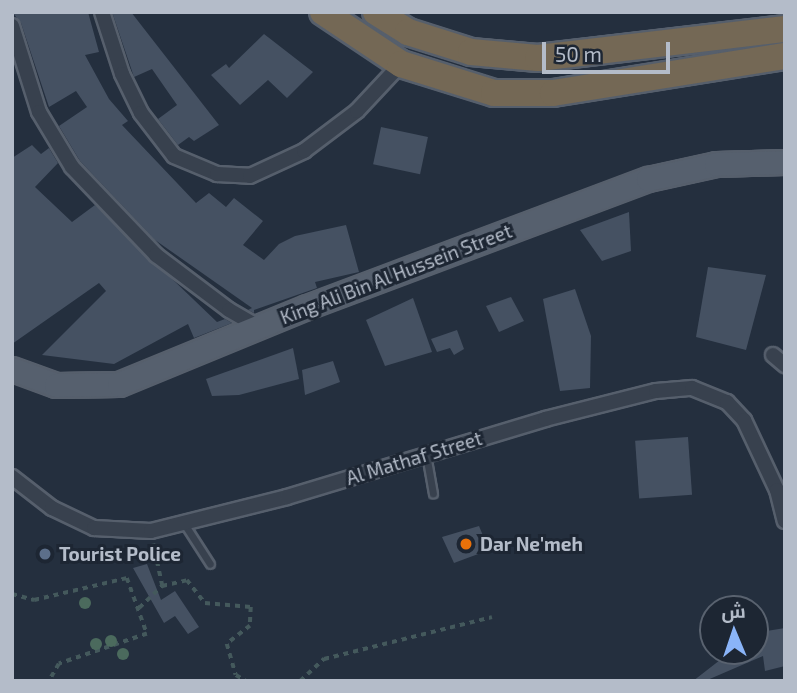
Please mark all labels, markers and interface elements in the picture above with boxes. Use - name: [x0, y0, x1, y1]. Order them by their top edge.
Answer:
- scale bar: [545, 28, 673, 72]
- text: 50 m: [555, 41, 602, 66]
- street label: King Ali Bin Al Hussein Street: [276, 219, 516, 329]
- street label: Al Mathaf Street: [343, 426, 485, 490]
- place label: Dar Ne'meh: [480, 533, 583, 555]
- marker: Dar Ne'meh: [458, 536, 474, 552]
- place label: Tourist Police: [59, 543, 181, 565]
- marker: Tourist Police: [37, 546, 53, 562]
- north arrow: [699, 595, 769, 665]
- text: ش: [721, 599, 746, 622]

